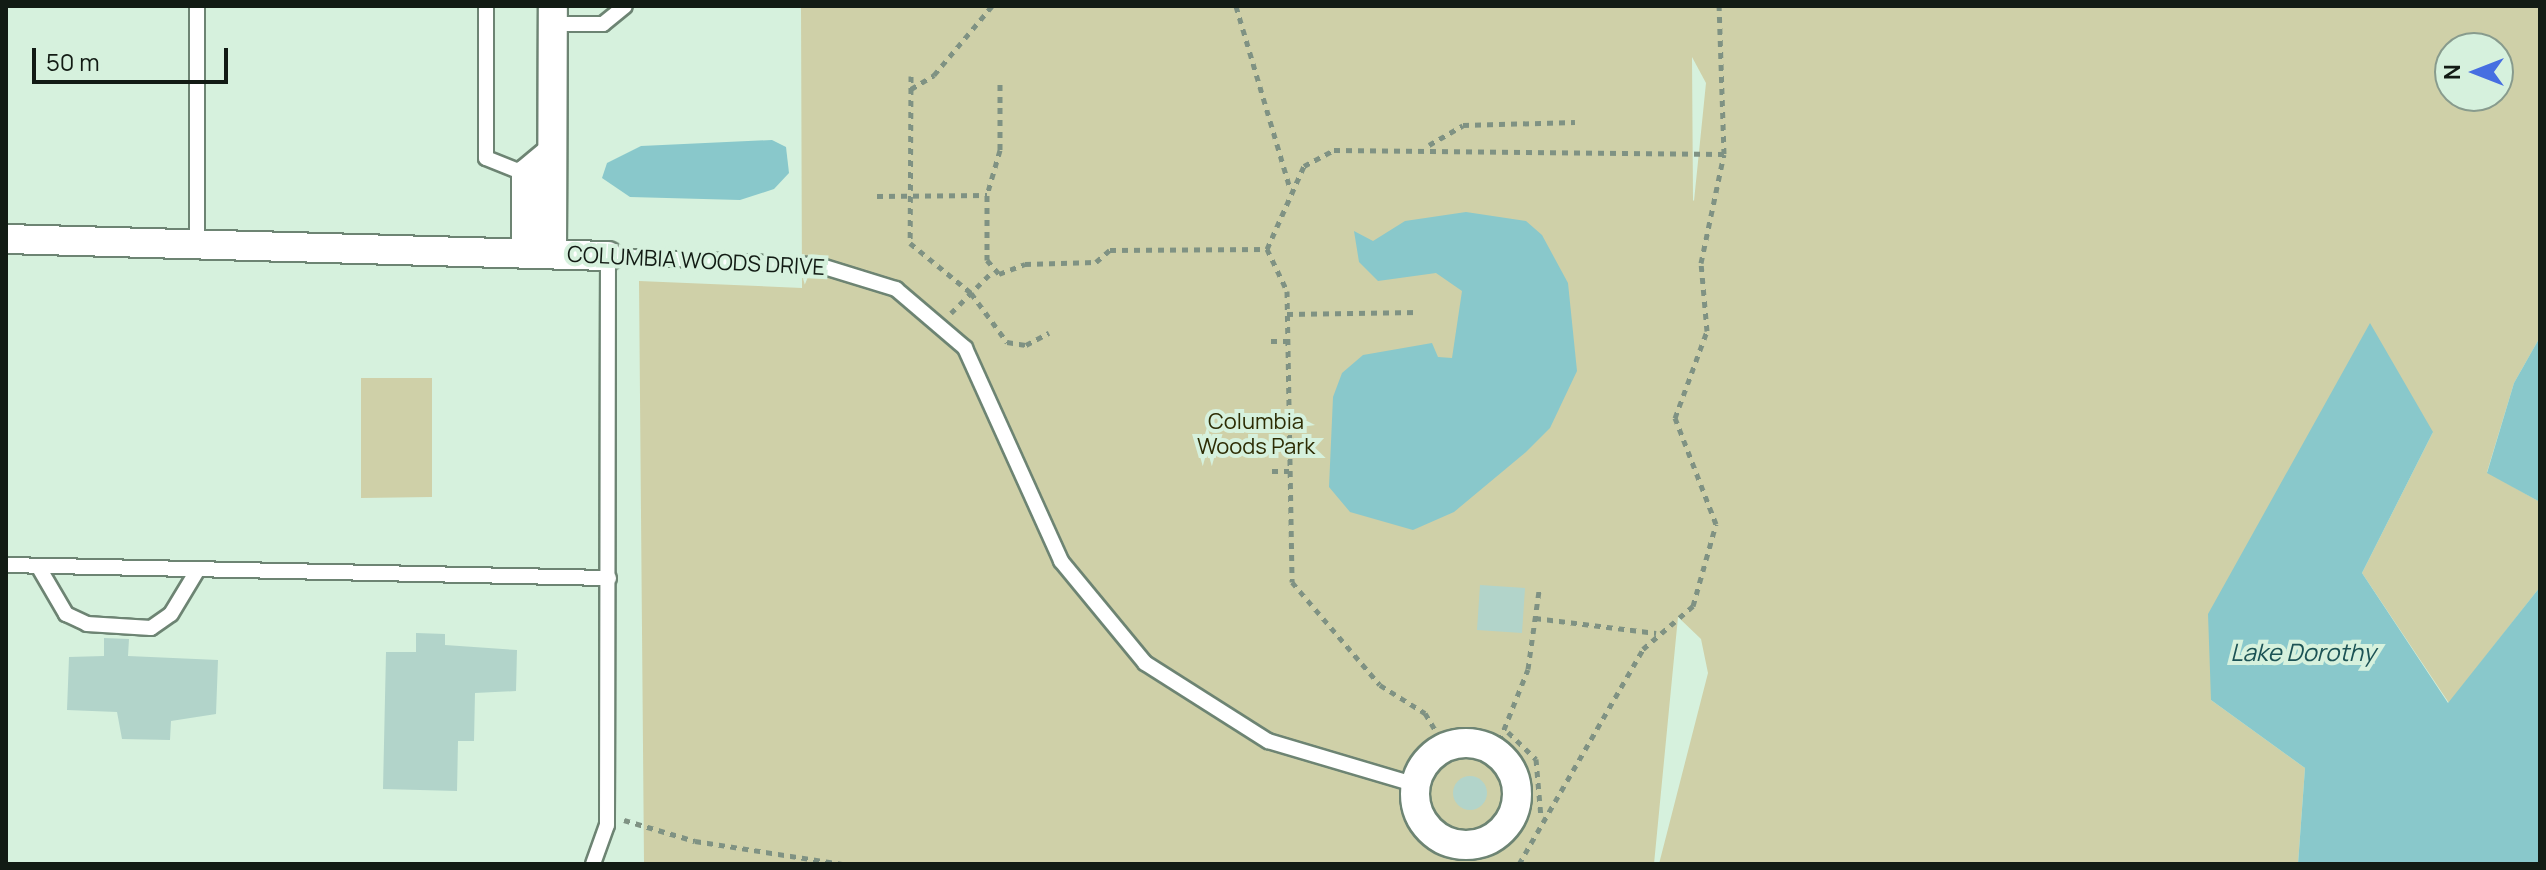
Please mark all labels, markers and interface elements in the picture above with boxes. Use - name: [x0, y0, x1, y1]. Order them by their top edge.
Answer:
- scale bar: [36, 32, 232, 82]
- north arrow: [2434, 32, 2514, 112]
- text: 50 m: [46, 45, 100, 78]
- text: N: [2437, 64, 2467, 80]
- street label: COLUMBIA WOODS DRIVE: [566, 241, 826, 281]
- park label: Columbia Woods Park: [1197, 408, 1315, 460]
- water label: Lake Dorothy: [2230, 638, 2376, 666]

